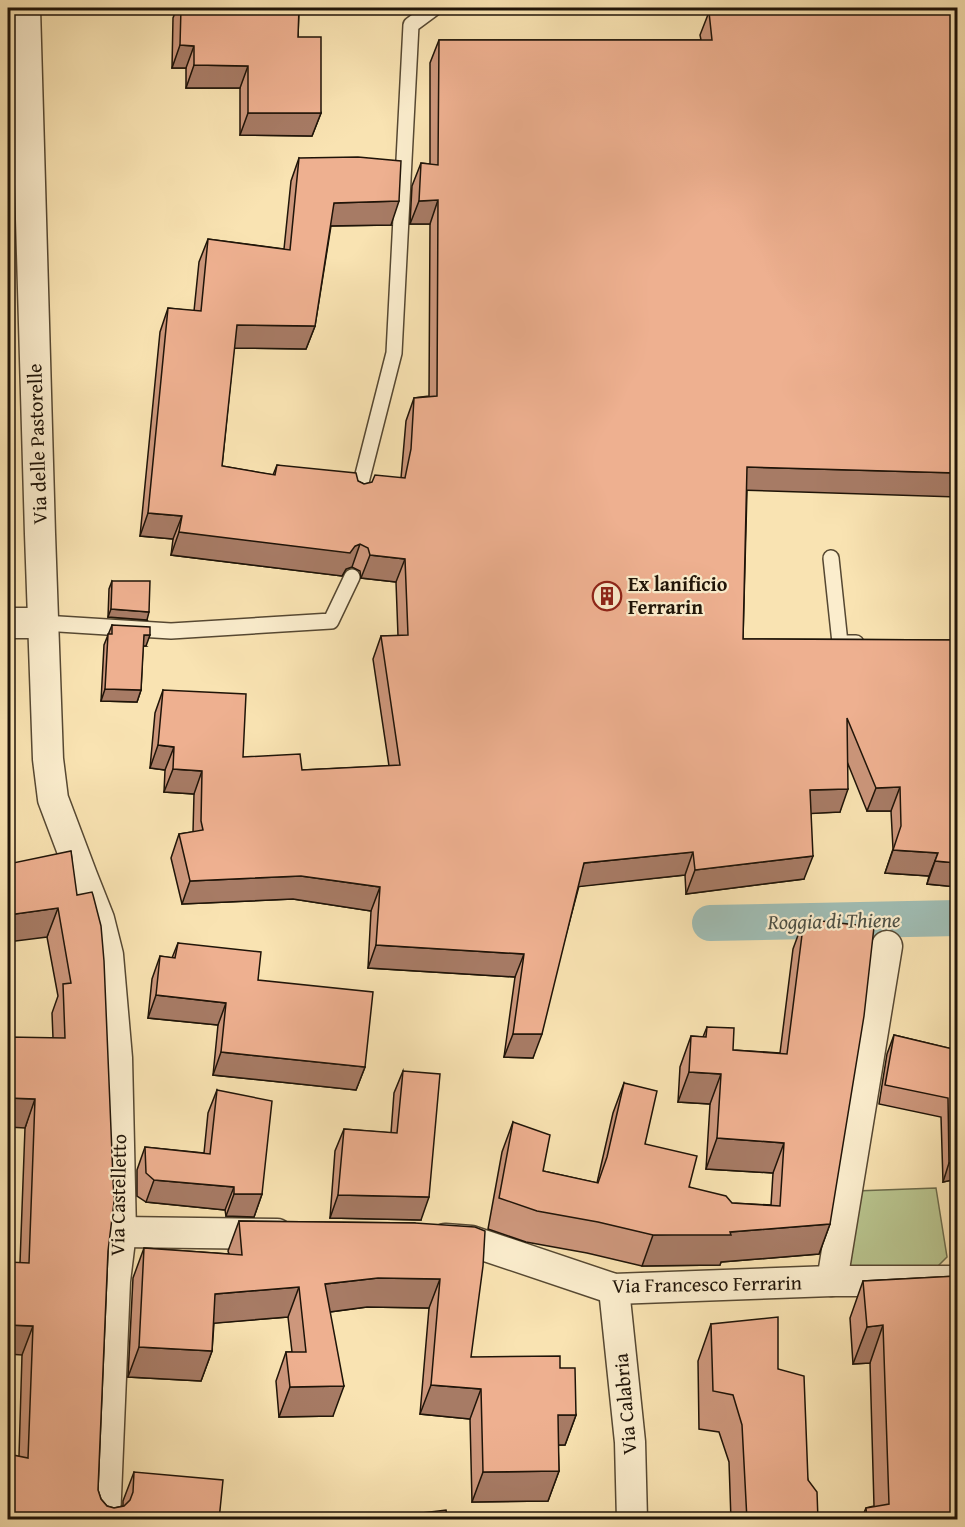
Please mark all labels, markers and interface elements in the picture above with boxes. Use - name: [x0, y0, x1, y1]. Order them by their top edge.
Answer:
- street label: Via delle Pastorelle: [19, 363, 54, 525]
- place label: Ex lanificio Ferrarin: [628, 569, 728, 621]
- building icon: Ex lanificio Ferrarin: [591, 580, 623, 612]
- water label: Roggia di Thiene: [766, 904, 901, 937]
- street label: Via Castelletto: [102, 1134, 133, 1256]
- street label: Via Francesco Ferrarin: [612, 1267, 802, 1300]
- street label: Via Calabria: [606, 1352, 643, 1456]

